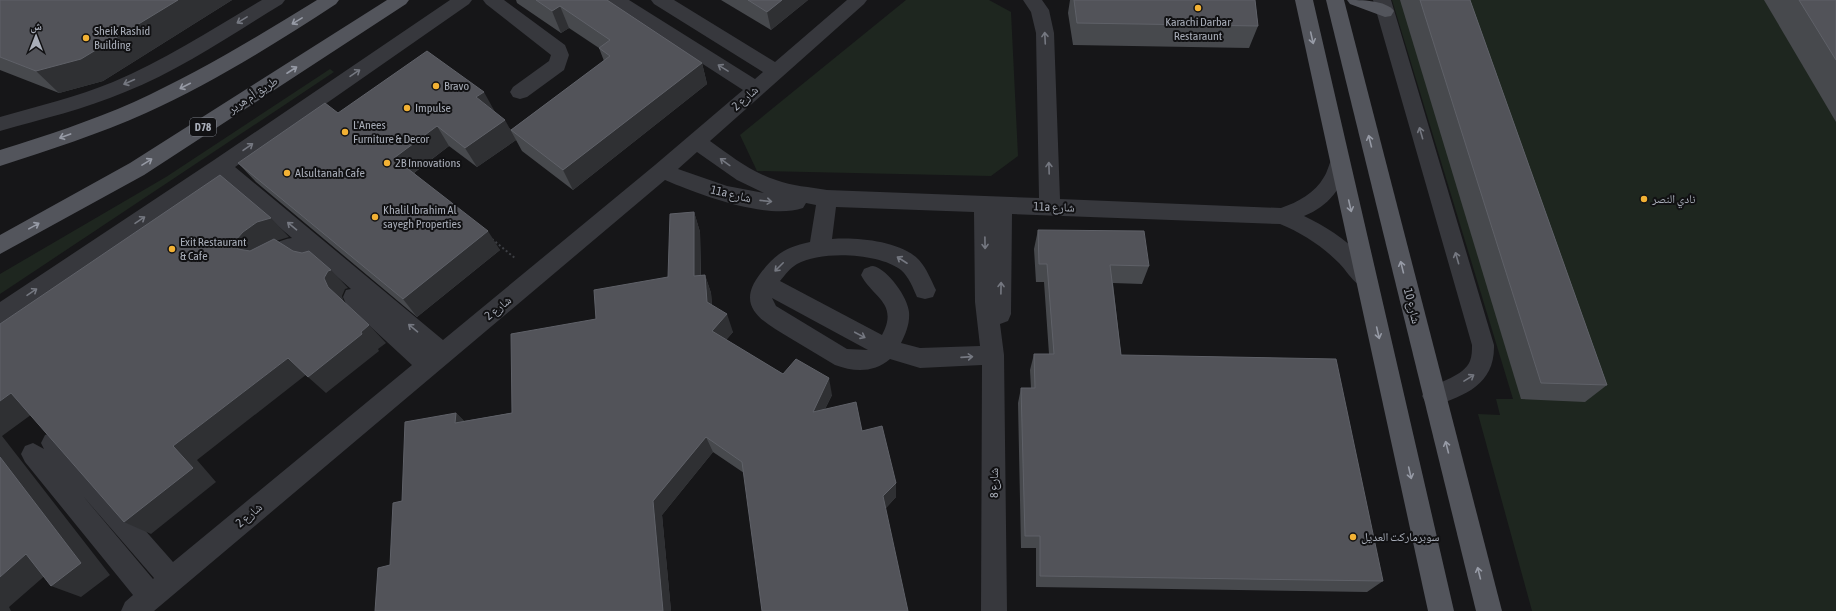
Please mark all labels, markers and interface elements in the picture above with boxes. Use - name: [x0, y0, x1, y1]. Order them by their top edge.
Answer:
- marker: Karachi Darbar Restaraunt: [1193, 3, 1203, 13]
- place label: Karachi Darbar Restaraunt: [1165, 15, 1231, 43]
- north arrow: [16, 16, 56, 56]
- one-way arrow: [236, 16, 248, 24]
- one-way arrow: [291, 17, 303, 25]
- text: ش: [30, 20, 42, 34]
- place label: Sheik Rashid Building: [94, 24, 150, 52]
- one-way arrow: [1309, 31, 1317, 44]
- one-way arrow: [1041, 32, 1048, 45]
- marker: Sheik Rashid Building: [81, 33, 91, 43]
- one-way arrow: [718, 64, 729, 72]
- one-way arrow: [286, 66, 297, 74]
- one-way arrow: [349, 69, 360, 77]
- street label: طريق أم هرير: [225, 74, 281, 118]
- one-way arrow: [123, 79, 135, 86]
- place label: Bravo: [444, 79, 469, 93]
- marker: Bravo: [431, 81, 441, 91]
- one-way arrow: [179, 83, 191, 90]
- street label: شارع 2: [729, 83, 762, 114]
- place label: Impulse: [415, 101, 451, 115]
- marker: Impulse: [402, 103, 412, 113]
- road number: D78: [190, 118, 216, 136]
- place label: L'Anees Furniture & Decor: [353, 118, 430, 146]
- marker: L'Anees Furniture & Decor: [340, 127, 350, 137]
- one-way arrow: [1417, 127, 1424, 140]
- one-way arrow: [59, 132, 71, 140]
- one-way arrow: [1366, 135, 1373, 148]
- one-way arrow: [242, 143, 253, 151]
- place label: 2B Innovations: [395, 156, 461, 170]
- one-way arrow: [141, 158, 152, 166]
- marker: 2B Innovations: [382, 158, 392, 168]
- one-way arrow: [720, 158, 731, 166]
- one-way arrow: [1045, 162, 1053, 175]
- place label: Alsultanah Cafe: [295, 166, 365, 180]
- marker: Alsultanah Cafe: [282, 168, 292, 178]
- street label: 11a شارع: [709, 183, 753, 206]
- place label: نادي النصر: [1651, 192, 1695, 209]
- marker: نادي النصر: [1639, 194, 1649, 204]
- one-way arrow: [759, 197, 772, 205]
- street label: 11a شارع: [1033, 199, 1075, 216]
- one-way arrow: [1346, 199, 1354, 212]
- place label: Khalil Ibrahim Al sayegh Properties: [383, 203, 461, 231]
- marker: Khalil Ibrahim Al sayegh Properties: [370, 212, 380, 222]
- one-way arrow: [135, 216, 146, 224]
- one-way arrow: [28, 222, 40, 230]
- one-way arrow: [287, 222, 298, 231]
- place label: Exit Restaurant & Cafe: [180, 235, 247, 263]
- one-way arrow: [981, 236, 988, 249]
- marker: Exit Restaurant & Cafe: [167, 244, 177, 254]
- one-way arrow: [1453, 251, 1460, 264]
- one-way arrow: [897, 256, 908, 264]
- one-way arrow: [1398, 261, 1405, 274]
- one-way arrow: [774, 262, 784, 272]
- one-way arrow: [997, 282, 1005, 295]
- street label: شارع 10: [1400, 287, 1423, 325]
- one-way arrow: [27, 288, 38, 297]
- street label: شارع 2: [482, 293, 515, 324]
- one-way arrow: [407, 324, 418, 333]
- one-way arrow: [1375, 326, 1383, 339]
- one-way arrow: [854, 331, 866, 339]
- one-way arrow: [960, 353, 973, 360]
- one-way arrow: [1463, 374, 1475, 382]
- one-way arrow: [1443, 441, 1451, 454]
- one-way arrow: [1407, 466, 1414, 479]
- street label: شارع 8: [987, 468, 1002, 498]
- street label: شارع 2: [233, 500, 266, 531]
- place label: سوبرماركت العديل: [1361, 530, 1440, 544]
- marker: سوبرماركت العديل: [1348, 532, 1358, 542]
- one-way arrow: [1475, 567, 1483, 580]

